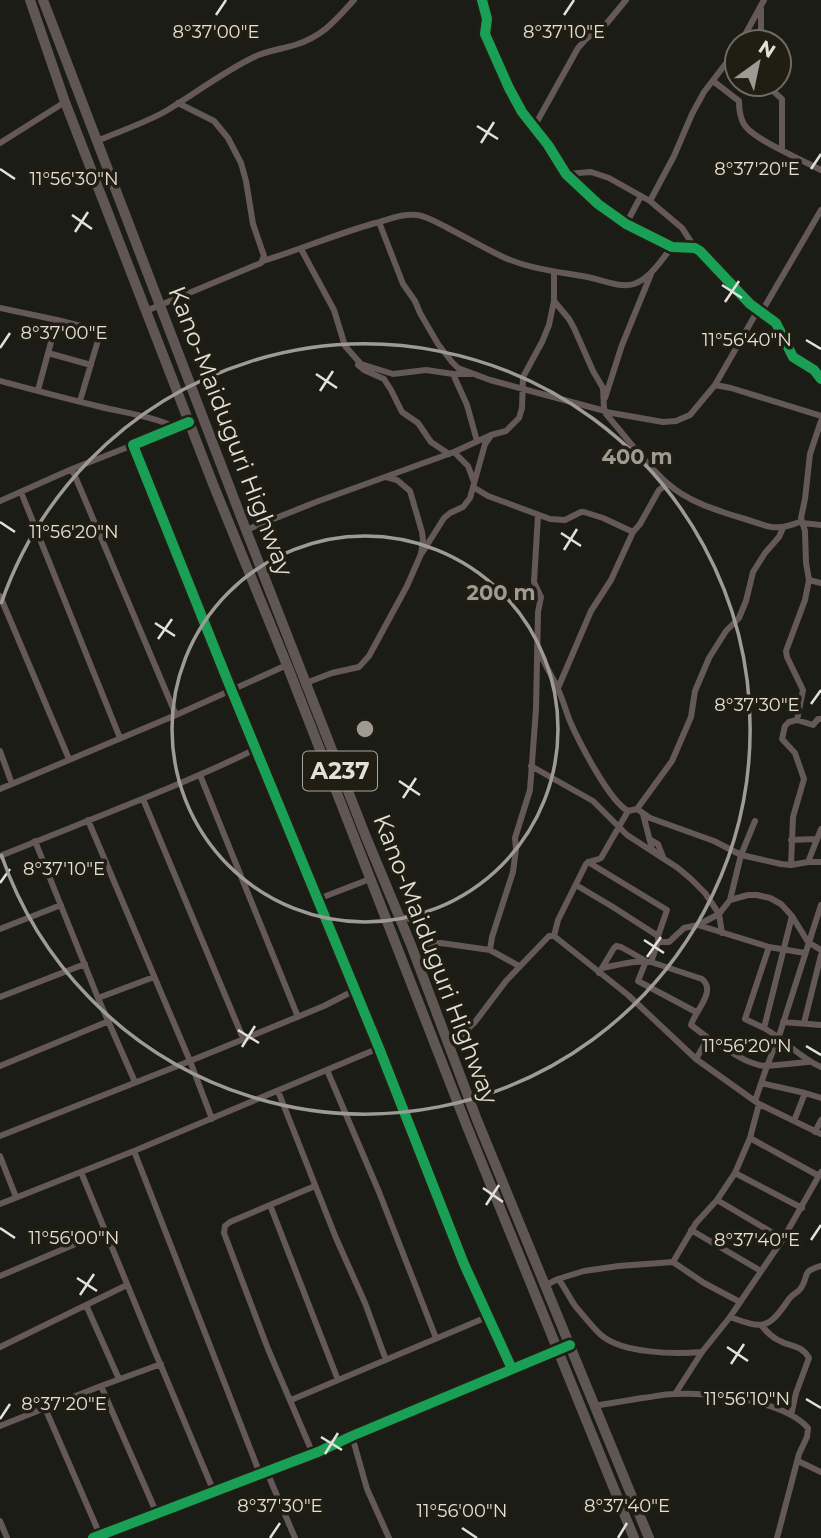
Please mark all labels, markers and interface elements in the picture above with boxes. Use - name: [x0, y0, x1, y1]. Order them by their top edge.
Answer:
- text: 8°37'00"E: [173, 21, 259, 43]
- text: 8°37'10"E: [523, 21, 605, 43]
- north arrow: [723, 28, 793, 98]
- text: N: [754, 35, 780, 63]
- text: 8°37'20"E: [714, 158, 800, 180]
- text: 11°56'30"N: [29, 168, 119, 190]
- street label: Kano-Maiduguri Highway: [162, 282, 300, 580]
- text: 8°37'00"E: [21, 322, 107, 344]
- text: 11°56'40"N: [702, 329, 792, 351]
- text: 400 m: [602, 444, 672, 469]
- text: 11°56'20"N: [29, 521, 119, 543]
- text: 200 m: [467, 580, 535, 605]
- text: 8°37'30"E: [714, 694, 800, 716]
- centre of rings: [353, 717, 377, 741]
- road number: A237: [303, 751, 377, 790]
- street label: Kano-Maiduguri Highway: [367, 810, 505, 1108]
- text: 8°37'10"E: [23, 858, 105, 880]
- text: 11°56'20"N: [702, 1035, 792, 1057]
- text: 11°56'00"N: [29, 1227, 119, 1249]
- text: 8°37'40"E: [714, 1229, 800, 1251]
- text: 11°56'10"N: [704, 1388, 790, 1410]
- text: 8°37'20"E: [21, 1393, 107, 1415]
- text: 8°37'30"E: [237, 1495, 323, 1517]
- text: 8°37'40"E: [584, 1495, 670, 1517]
- text: 11°56'00"N: [417, 1500, 507, 1522]

